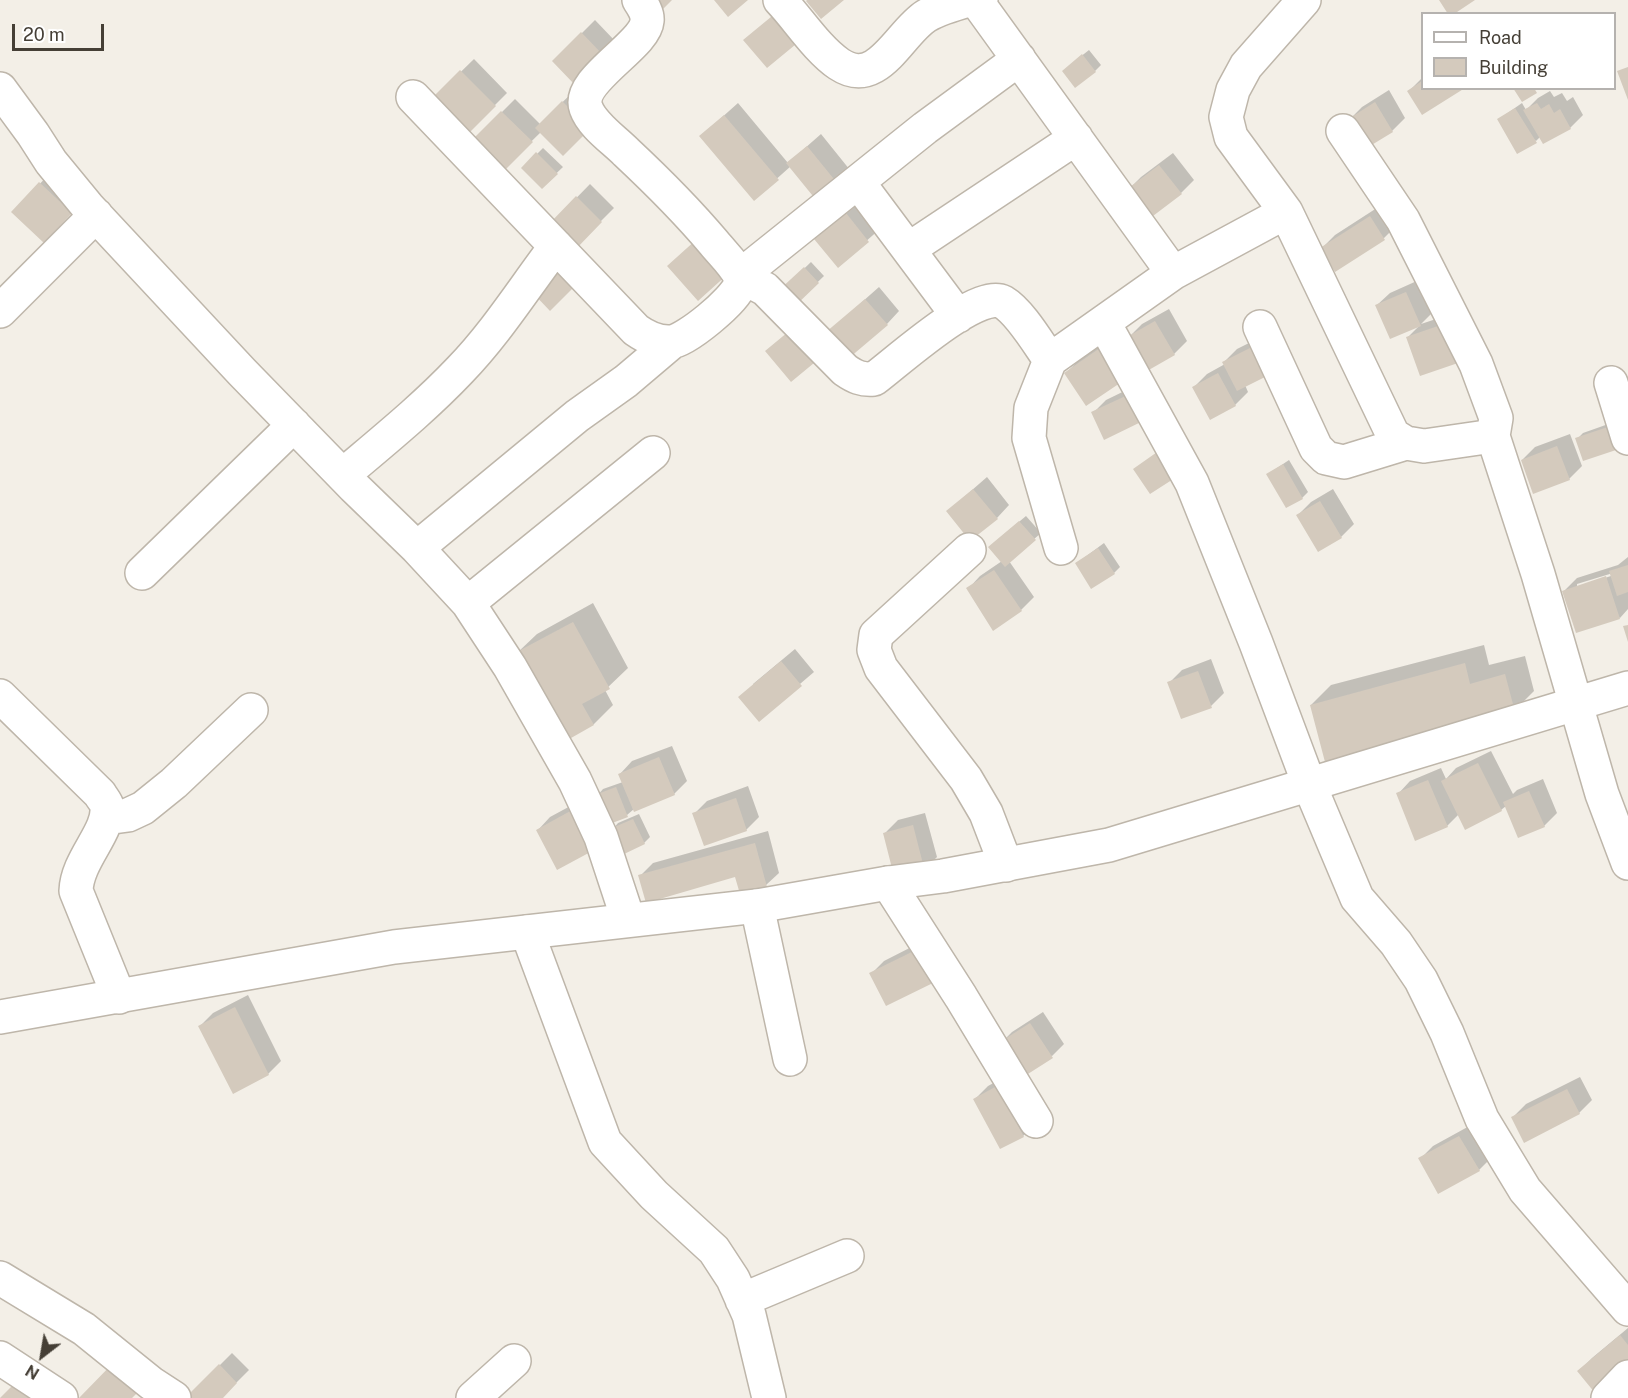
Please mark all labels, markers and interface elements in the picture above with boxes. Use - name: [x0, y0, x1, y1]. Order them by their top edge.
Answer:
- scale bar: [15, 12, 106, 50]
- legend: [1421, 12, 1616, 90]
- text: 20 m: [23, 24, 65, 45]
- text: Road: [1479, 27, 1522, 48]
- text: Building: [1479, 57, 1548, 78]
- north arrow: [12, 1326, 72, 1386]
- text: N: [22, 1360, 43, 1383]

